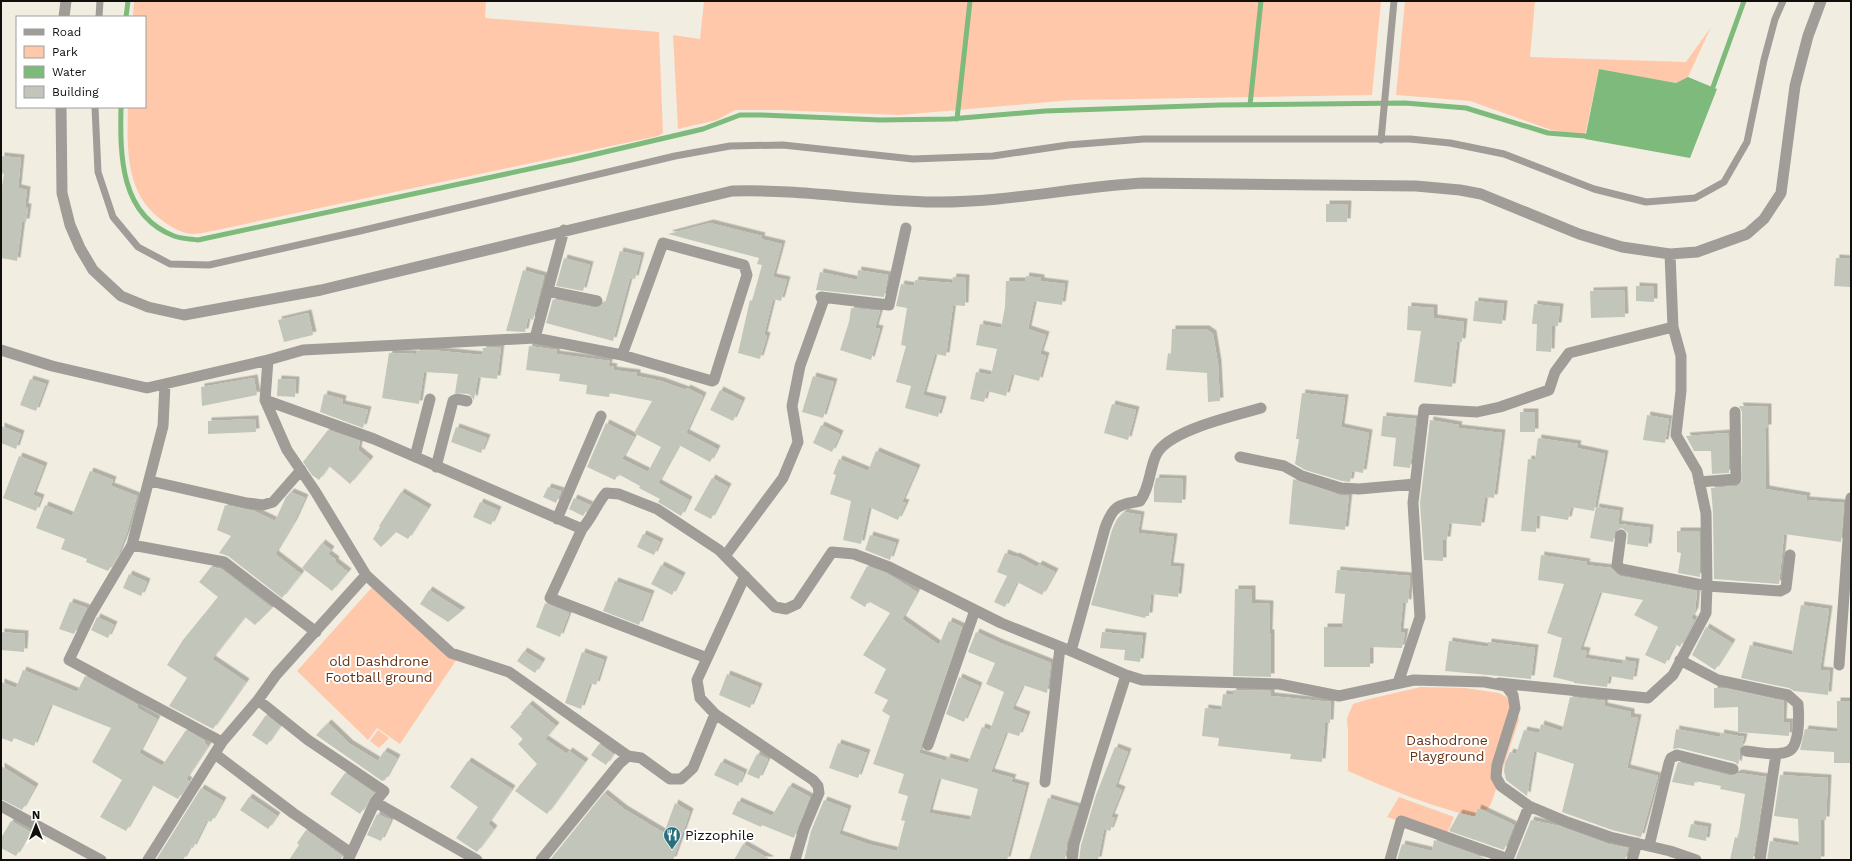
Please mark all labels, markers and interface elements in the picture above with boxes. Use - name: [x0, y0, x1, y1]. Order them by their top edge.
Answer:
- legend: [16, 16, 146, 108]
- text: Road: [52, 25, 81, 39]
- text: Park: [52, 45, 78, 59]
- text: Water: [52, 65, 87, 79]
- text: Building: [52, 85, 99, 99]
- park label: old Dashdrone Football ground: [325, 653, 433, 685]
- park label: Dashodrone Playground: [1406, 732, 1488, 764]
- north arrow: [16, 805, 56, 845]
- text: N: [32, 809, 40, 822]
- restaurant icon: Pizzophile: [662, 825, 682, 850]
- place label: Pizzophile: [685, 827, 754, 843]

